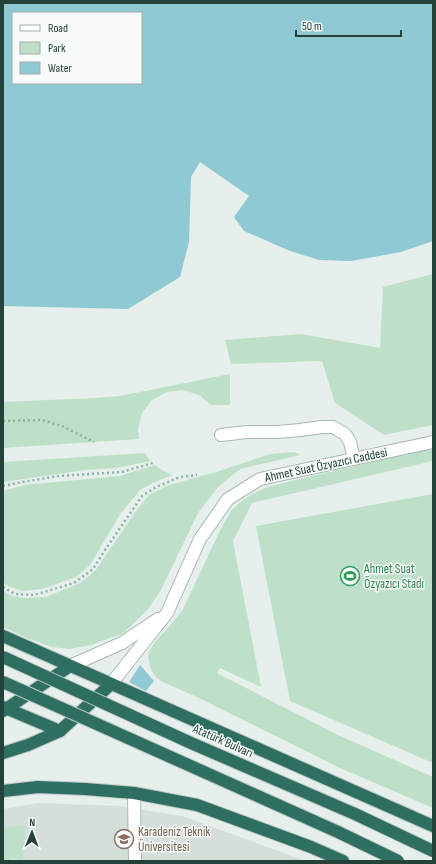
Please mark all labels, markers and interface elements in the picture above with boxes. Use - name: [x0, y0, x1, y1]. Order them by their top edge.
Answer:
- legend: [12, 12, 142, 84]
- scale bar: [296, 12, 401, 38]
- text: 50 m: [302, 19, 322, 34]
- text: Road: [48, 21, 68, 36]
- text: Park: [48, 41, 66, 56]
- text: Water: [48, 61, 72, 76]
- street label: Ahmet Suat Özyazıcı Caddesi: [262, 443, 389, 486]
- place label: Ahmet Suat Özyazıcı Stadı: [363, 561, 424, 592]
- sports icon: Ahmet Suat Özyazıcı Stadı: [339, 565, 361, 587]
- street label: Atatürk Bulvarı: [189, 720, 256, 761]
- north arrow: [12, 812, 52, 852]
- text: N: [29, 816, 35, 829]
- place label: Karadeniz Teknik Üniversitesi: [138, 824, 210, 855]
- school or university icon: Karadeniz Teknik Üniversitesi: [113, 828, 135, 850]

